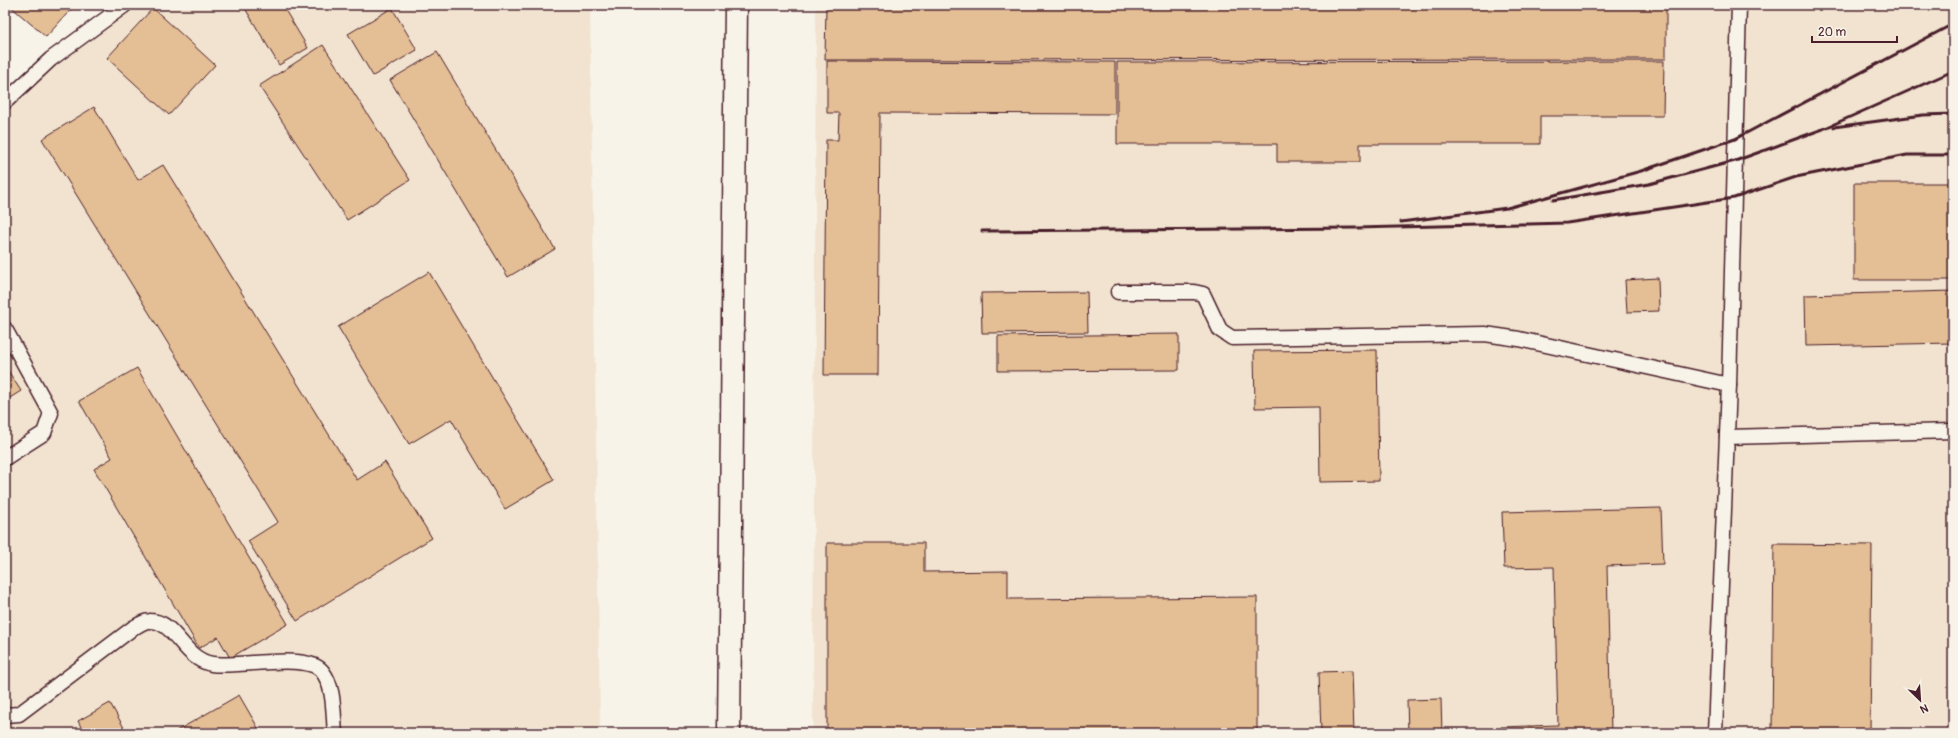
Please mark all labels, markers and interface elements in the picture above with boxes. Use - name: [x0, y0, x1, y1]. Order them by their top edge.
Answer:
- scale bar: [1812, 18, 1897, 44]
- text: 20 m: [1818, 25, 1847, 40]
- north arrow: [1900, 680, 1940, 720]
- text: N: [1917, 701, 1930, 716]

